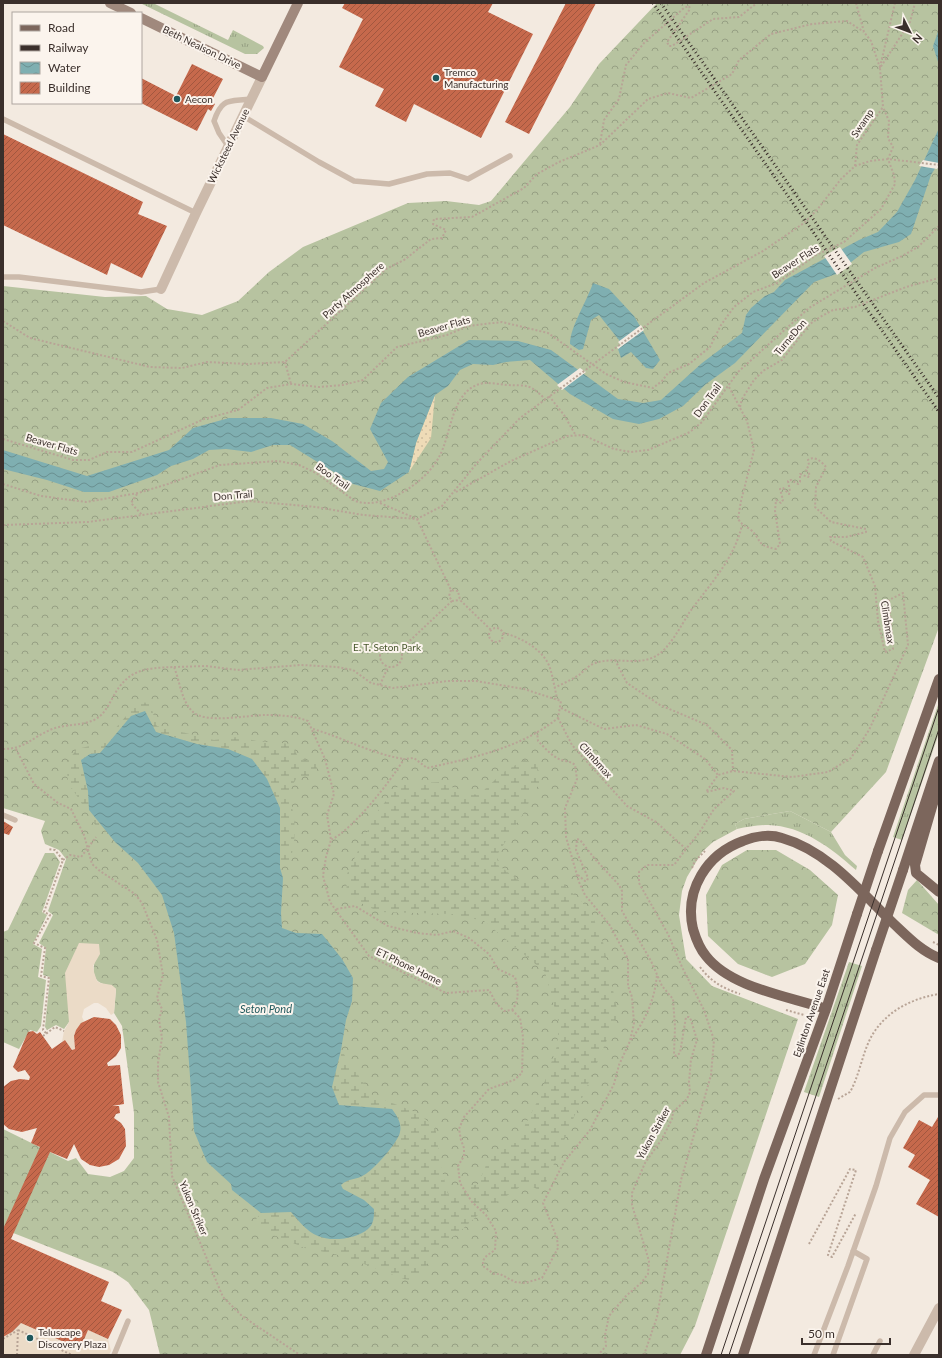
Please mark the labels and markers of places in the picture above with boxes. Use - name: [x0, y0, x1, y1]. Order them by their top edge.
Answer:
- place label: Tremco Manufacturing: [444, 66, 508, 90]
- marker: Tremco Manufacturing: [431, 73, 441, 83]
- place label: Aecon: [185, 93, 213, 105]
- marker: Aecon: [172, 94, 182, 104]
- place label: Teluscape Discovery Plaza: [38, 1326, 107, 1350]
- marker: Teluscape Discovery Plaza: [25, 1333, 35, 1343]

